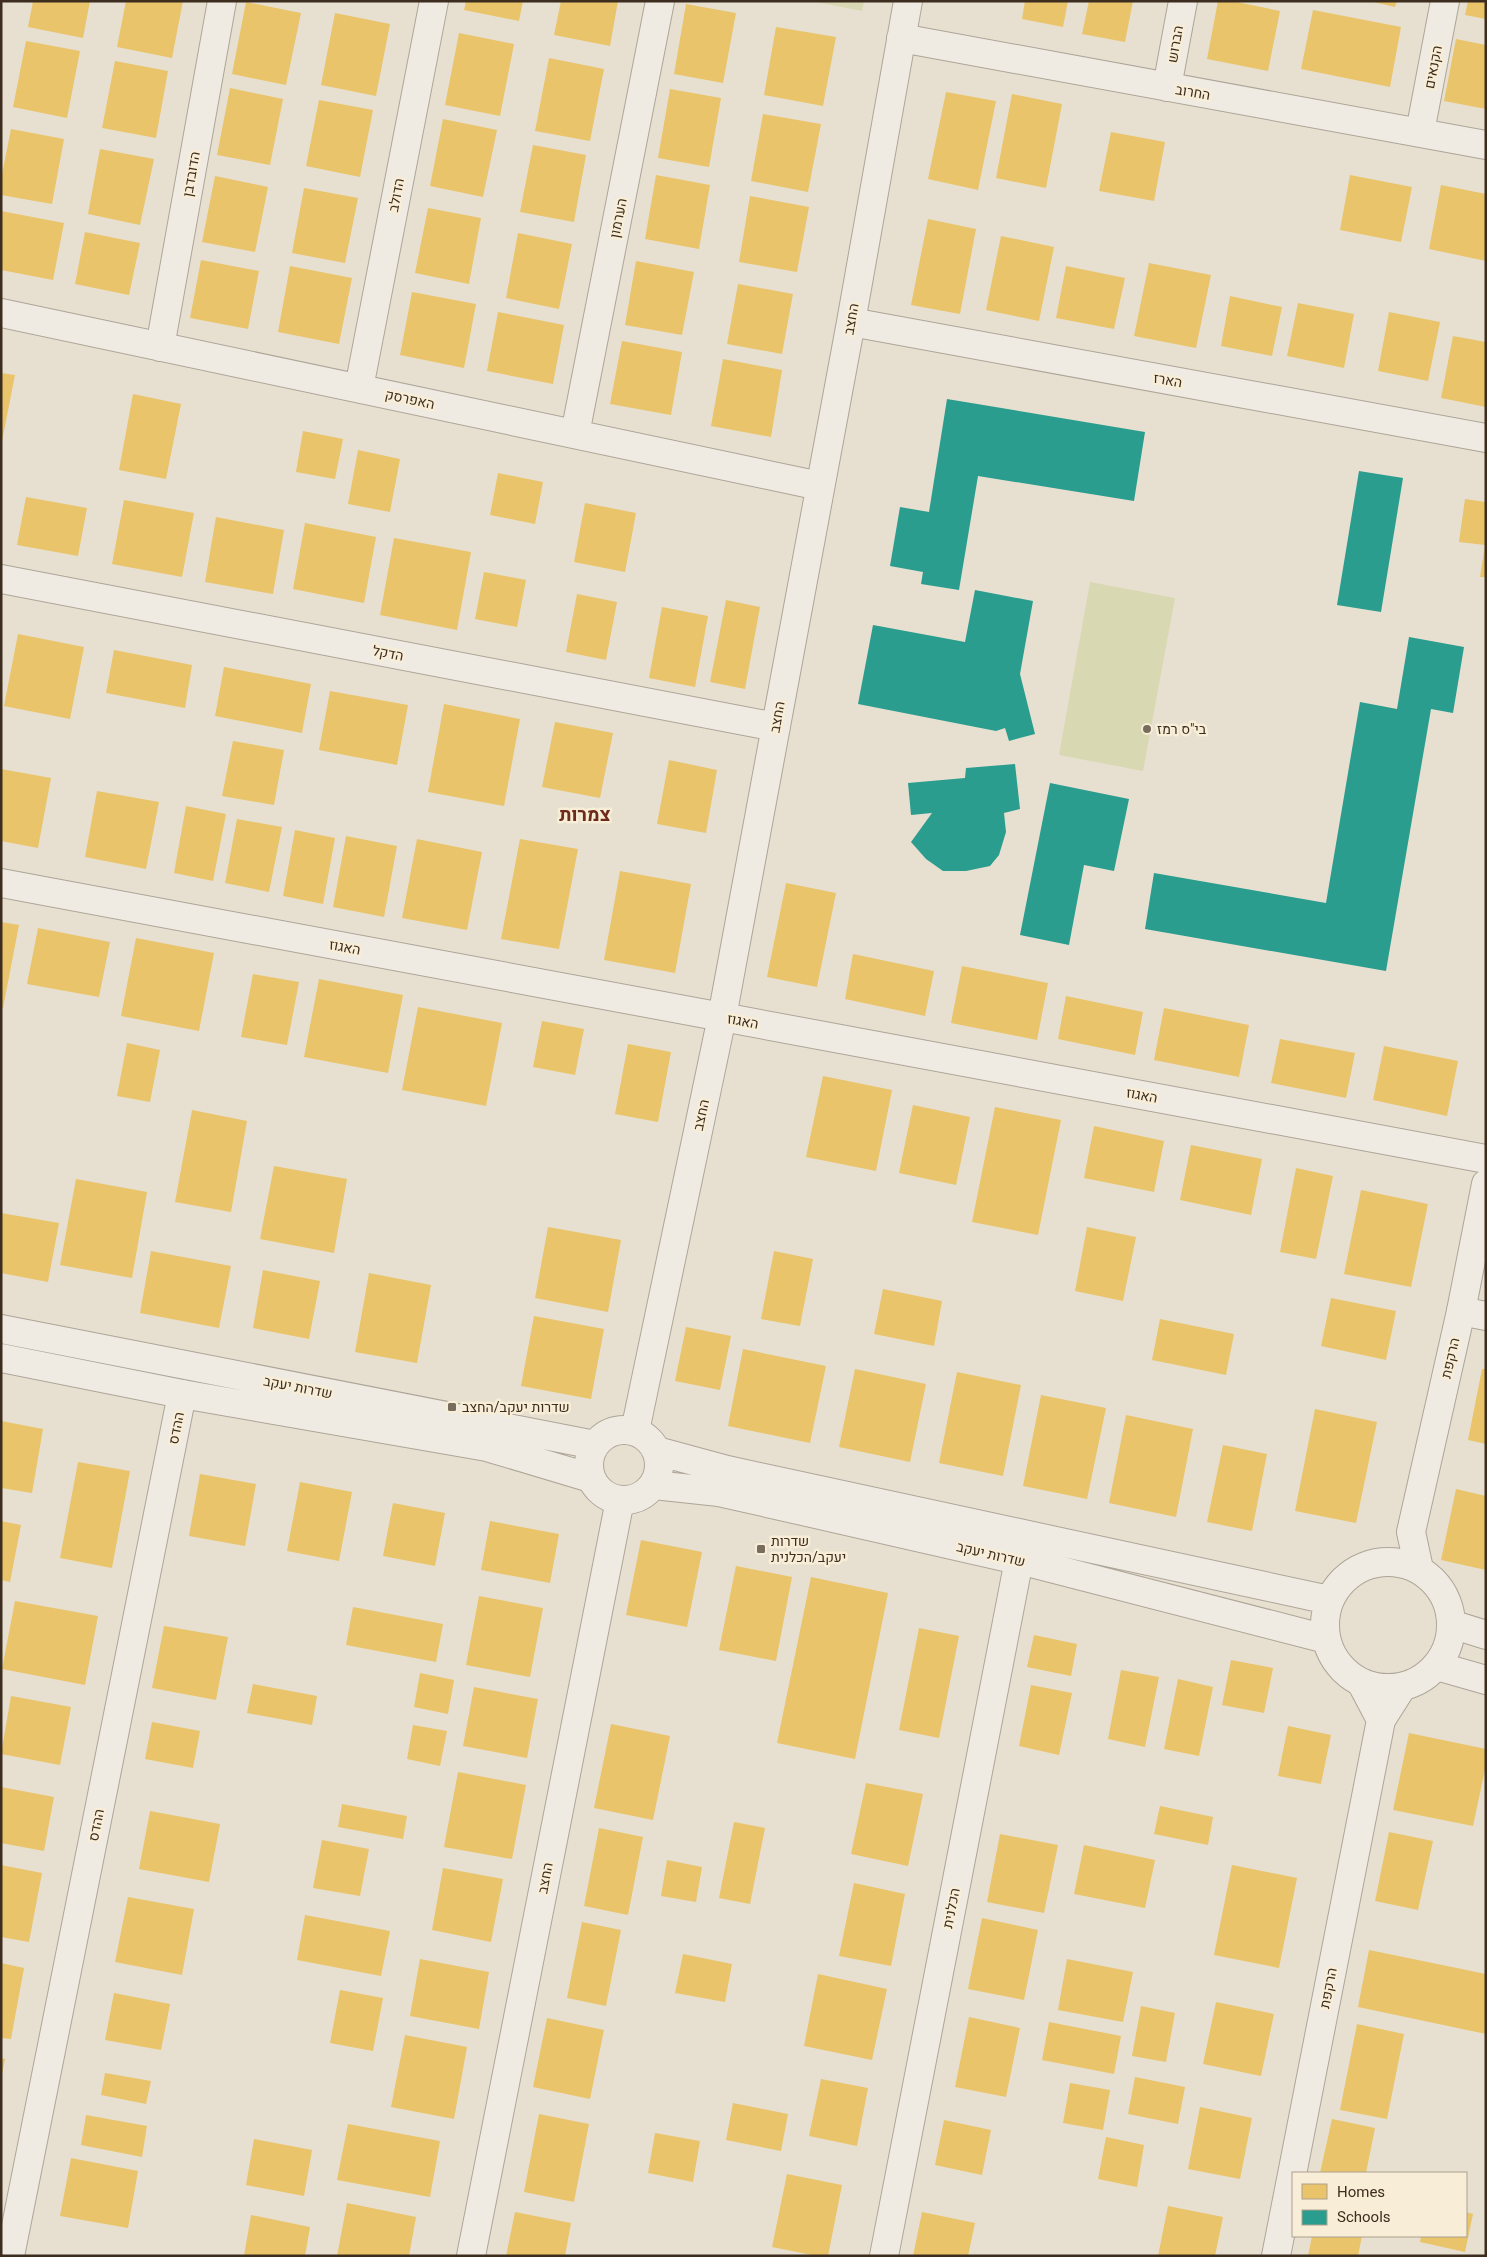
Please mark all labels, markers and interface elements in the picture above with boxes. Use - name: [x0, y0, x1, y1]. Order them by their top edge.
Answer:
- street label: הברוש: [1162, 24, 1189, 64]
- street label: הקנאים: [1419, 43, 1448, 91]
- street label: החרוב: [1174, 79, 1212, 106]
- street label: הדובדבן: [177, 150, 206, 198]
- street label: הדולב: [383, 176, 410, 214]
- street label: הערמון: [604, 196, 633, 240]
- street label: החצב: [838, 302, 865, 337]
- street label: הארז: [1152, 368, 1184, 393]
- street label: האפרסק: [383, 384, 437, 415]
- street label: הדקל: [370, 640, 405, 667]
- street label: החצב: [764, 700, 791, 735]
- place label: בי"ס רמז: [1157, 719, 1207, 740]
- marker: בי"ס רמז: [1141, 723, 1153, 735]
- district label: צמרות: [559, 801, 611, 829]
- street label: האגוז: [327, 934, 362, 961]
- street label: האגוז: [725, 1008, 760, 1035]
- street label: האגוז: [1124, 1082, 1159, 1109]
- street label: החצב: [688, 1097, 715, 1133]
- street label: הרקפת: [1436, 1336, 1465, 1381]
- street label: שדרות יעקב: [262, 1371, 334, 1404]
- place label: שדרות יעקב/החצב: [462, 1397, 570, 1418]
- marker: שדרות יעקב/החצב: [446, 1401, 458, 1413]
- street label: ההדס: [163, 1410, 190, 1446]
- place label: שדרות יעקב/הכלנית: [771, 1531, 846, 1568]
- street label: שדרות יעקב: [954, 1536, 1027, 1573]
- marker: שדרות יעקב/הכלנית: [755, 1543, 767, 1555]
- street label: ההדס: [83, 1807, 110, 1843]
- street label: החצב: [532, 1861, 559, 1896]
- street label: הכלנית: [937, 1886, 966, 1930]
- street label: הרקפת: [1314, 1966, 1343, 2010]
- legend: [1292, 2172, 1467, 2237]
- text: Homes: [1337, 2181, 1385, 2203]
- text: Schools: [1337, 2206, 1391, 2228]

